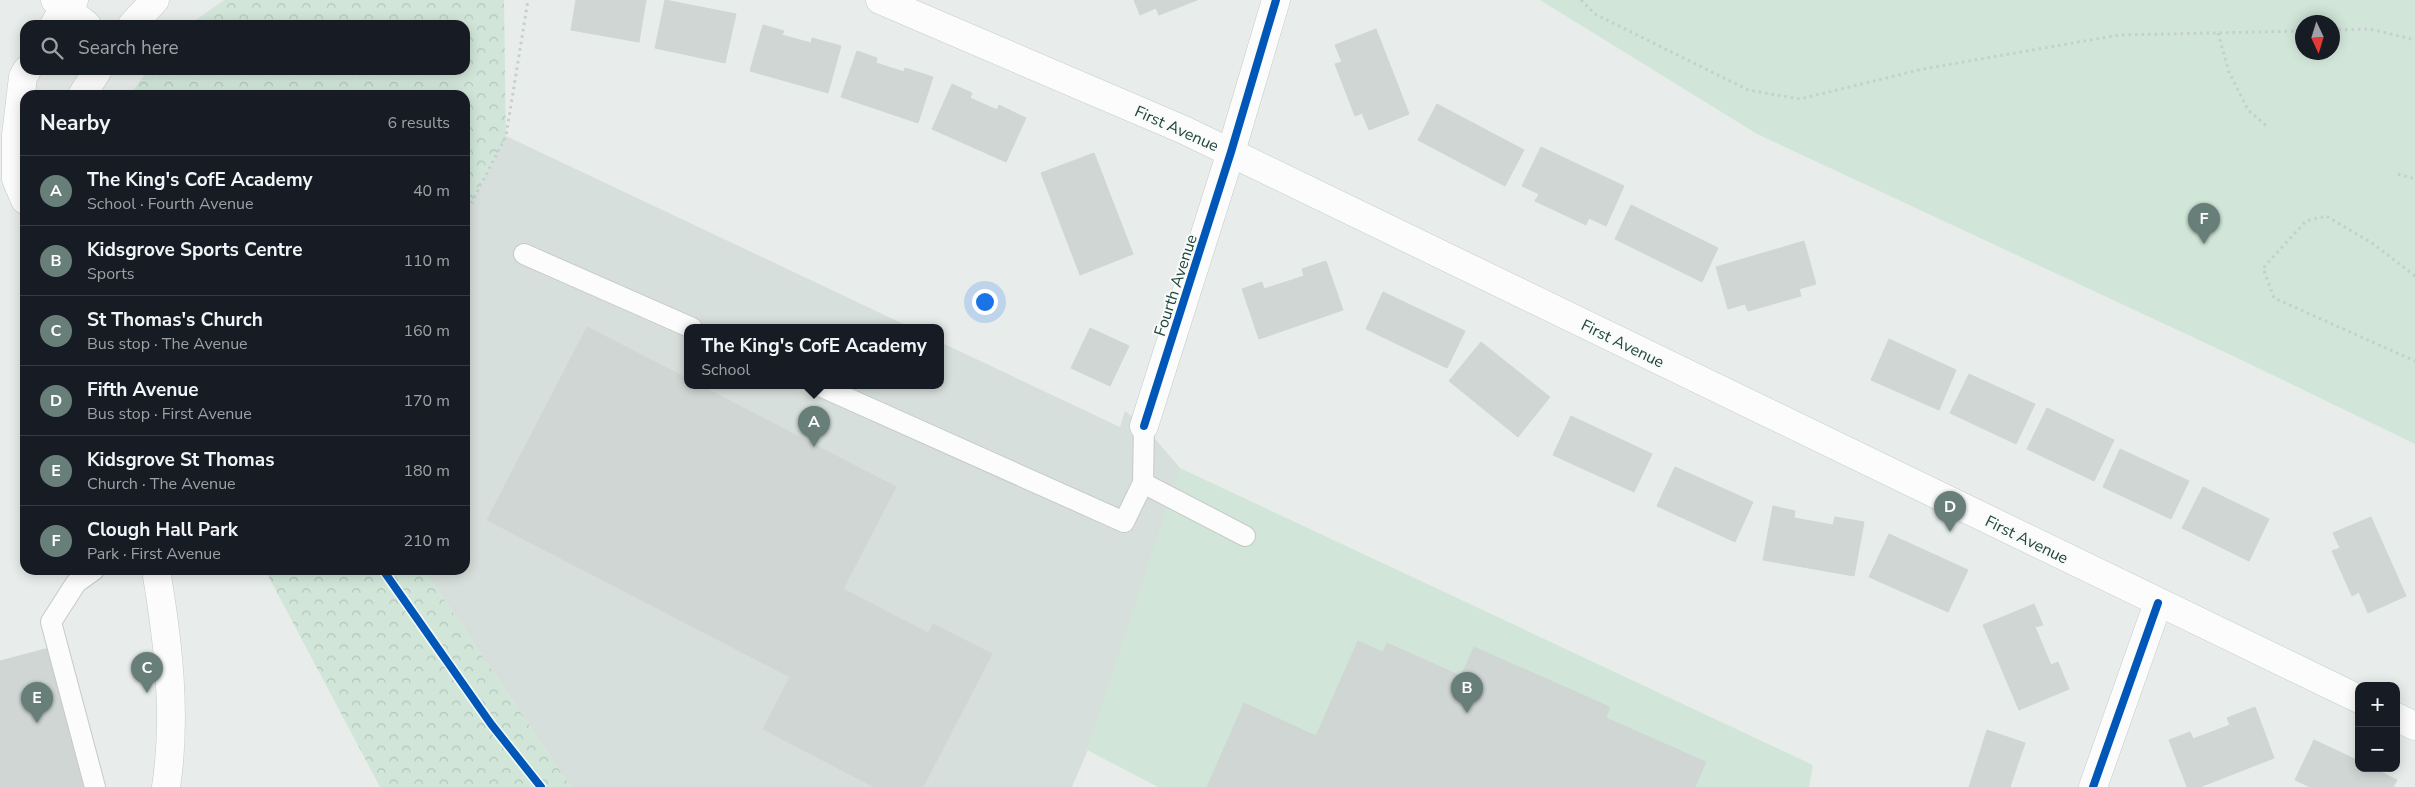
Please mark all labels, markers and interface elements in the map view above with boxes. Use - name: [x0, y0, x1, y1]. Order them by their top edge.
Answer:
- north arrow: [2295, 15, 2340, 60]
- search box: [20, 20, 470, 75]
- icon: search: [38, 34, 66, 62]
- text: Search here: [78, 35, 179, 61]
- street label: First Avenue: [1131, 101, 1222, 157]
- text: Nearby: [40, 109, 110, 137]
- text: 6 results: [388, 112, 450, 134]
- text: The King's CofE Academy: [87, 167, 312, 193]
- text: A: [50, 180, 62, 202]
- text: 40 m: [413, 180, 450, 202]
- text: School · Fourth Avenue: [87, 193, 253, 215]
- pin: F: [2188, 203, 2220, 244]
- street label: Fourth Avenue: [1149, 232, 1203, 339]
- text: Kidsgrove Sports Centre: [87, 237, 302, 263]
- text: B: [50, 250, 62, 272]
- text: 110 m: [403, 250, 450, 272]
- text: Sports: [87, 263, 135, 285]
- your location: [972, 289, 998, 315]
- text: St Thomas's Church: [87, 307, 263, 333]
- street label: First Avenue: [1577, 314, 1668, 373]
- text: C: [51, 320, 61, 342]
- text: 160 m: [403, 320, 450, 342]
- popup: [684, 324, 944, 389]
- text: Bus stop · The Avenue: [87, 333, 248, 355]
- text: The King's CofE Academy: [701, 333, 927, 359]
- text: School: [701, 359, 750, 381]
- text: Fifth Avenue: [87, 377, 199, 403]
- text: D: [50, 390, 62, 412]
- text: 170 m: [403, 390, 450, 412]
- text: Bus stop · First Avenue: [87, 403, 252, 425]
- pin: A: [798, 406, 830, 447]
- text: Kidsgrove St Thomas: [87, 447, 274, 473]
- text: E: [51, 460, 61, 482]
- text: 180 m: [403, 460, 450, 482]
- text: Church · The Avenue: [87, 473, 236, 495]
- pin: D: [1934, 491, 1966, 532]
- street label: First Avenue: [1981, 510, 2072, 569]
- text: Clough Hall Park: [87, 517, 238, 543]
- text: F: [52, 530, 61, 552]
- text: 210 m: [403, 530, 450, 552]
- text: Park · First Avenue: [87, 543, 221, 565]
- pin: C: [131, 652, 163, 693]
- pin: B: [1451, 672, 1483, 713]
- pin: E: [21, 682, 53, 723]
- map controls: [2355, 682, 2400, 772]
- button: +: [2355, 682, 2400, 727]
- button: −: [2355, 727, 2400, 772]

